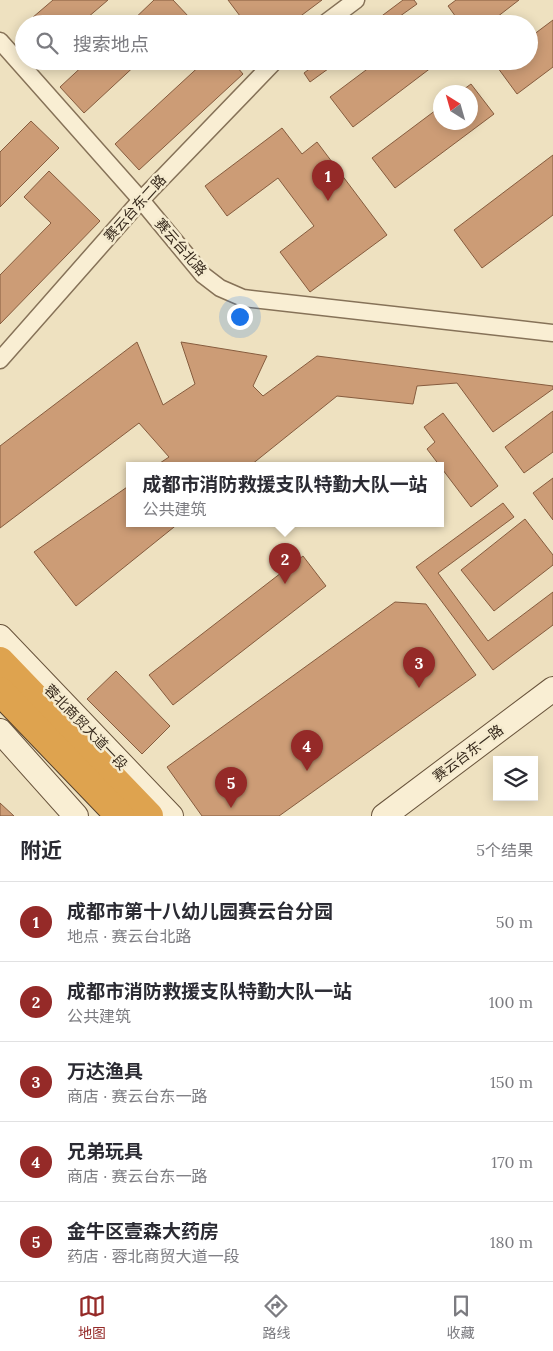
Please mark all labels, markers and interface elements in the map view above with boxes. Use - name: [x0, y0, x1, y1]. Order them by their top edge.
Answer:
- search box: [15, 15, 538, 70]
- icon: search: [33, 29, 61, 57]
- text: 搜索地点: [73, 32, 149, 56]
- north arrow: [433, 85, 478, 130]
- pin: 1: [312, 160, 344, 201]
- street label: 赛云台东二路: [100, 171, 170, 245]
- street label: 赛云台北路: [151, 215, 211, 279]
- your location: [227, 304, 253, 330]
- popup: [126, 462, 444, 527]
- text: 成都市消防救援支队特勤大队一站: [142, 472, 428, 496]
- text: 公共建筑: [142, 499, 207, 519]
- pin: 2: [269, 543, 301, 584]
- pin: 3: [403, 647, 435, 688]
- street label: 蓉北商贸大道一段: [41, 680, 131, 774]
- street label: 赛云台东一路: [429, 721, 507, 785]
- pin: 4: [291, 730, 323, 771]
- map controls: [493, 756, 538, 801]
- button: layers: [493, 756, 538, 801]
- pin: 5: [215, 767, 247, 808]
- text: 附近: [20, 837, 62, 864]
- text: 5个结果: [476, 840, 533, 860]
- text: 成都市第十八幼儿园赛云台分园: [67, 899, 333, 923]
- text: 1: [33, 912, 39, 932]
- text: 50 m: [496, 912, 533, 932]
- text: 地点 · 赛云台北路: [67, 926, 191, 946]
- text: 成都市消防救援支队特勤大队一站: [67, 979, 352, 1003]
- text: 2: [32, 992, 40, 1012]
- text: 100 m: [489, 992, 533, 1012]
- text: 公共建筑: [67, 1006, 131, 1026]
- text: 万达渔具: [67, 1059, 143, 1083]
- text: 3: [32, 1072, 40, 1092]
- text: 150 m: [490, 1072, 533, 1092]
- text: 商店 · 赛云台东一路: [67, 1086, 207, 1106]
- text: 兄弟玩具: [67, 1139, 143, 1163]
- text: 4: [32, 1152, 40, 1172]
- text: 170 m: [491, 1152, 533, 1172]
- text: 商店 · 赛云台东一路: [67, 1166, 207, 1186]
- text: 金牛区壹森大药房: [67, 1219, 219, 1243]
- text: 5: [32, 1232, 40, 1252]
- text: 180 m: [490, 1232, 533, 1252]
- text: 药店 · 蓉北商贸大道一段: [67, 1246, 239, 1266]
- tab: 地图: [78, 1292, 106, 1342]
- tab: 路线: [262, 1292, 290, 1342]
- tab: 收藏: [447, 1292, 475, 1342]

